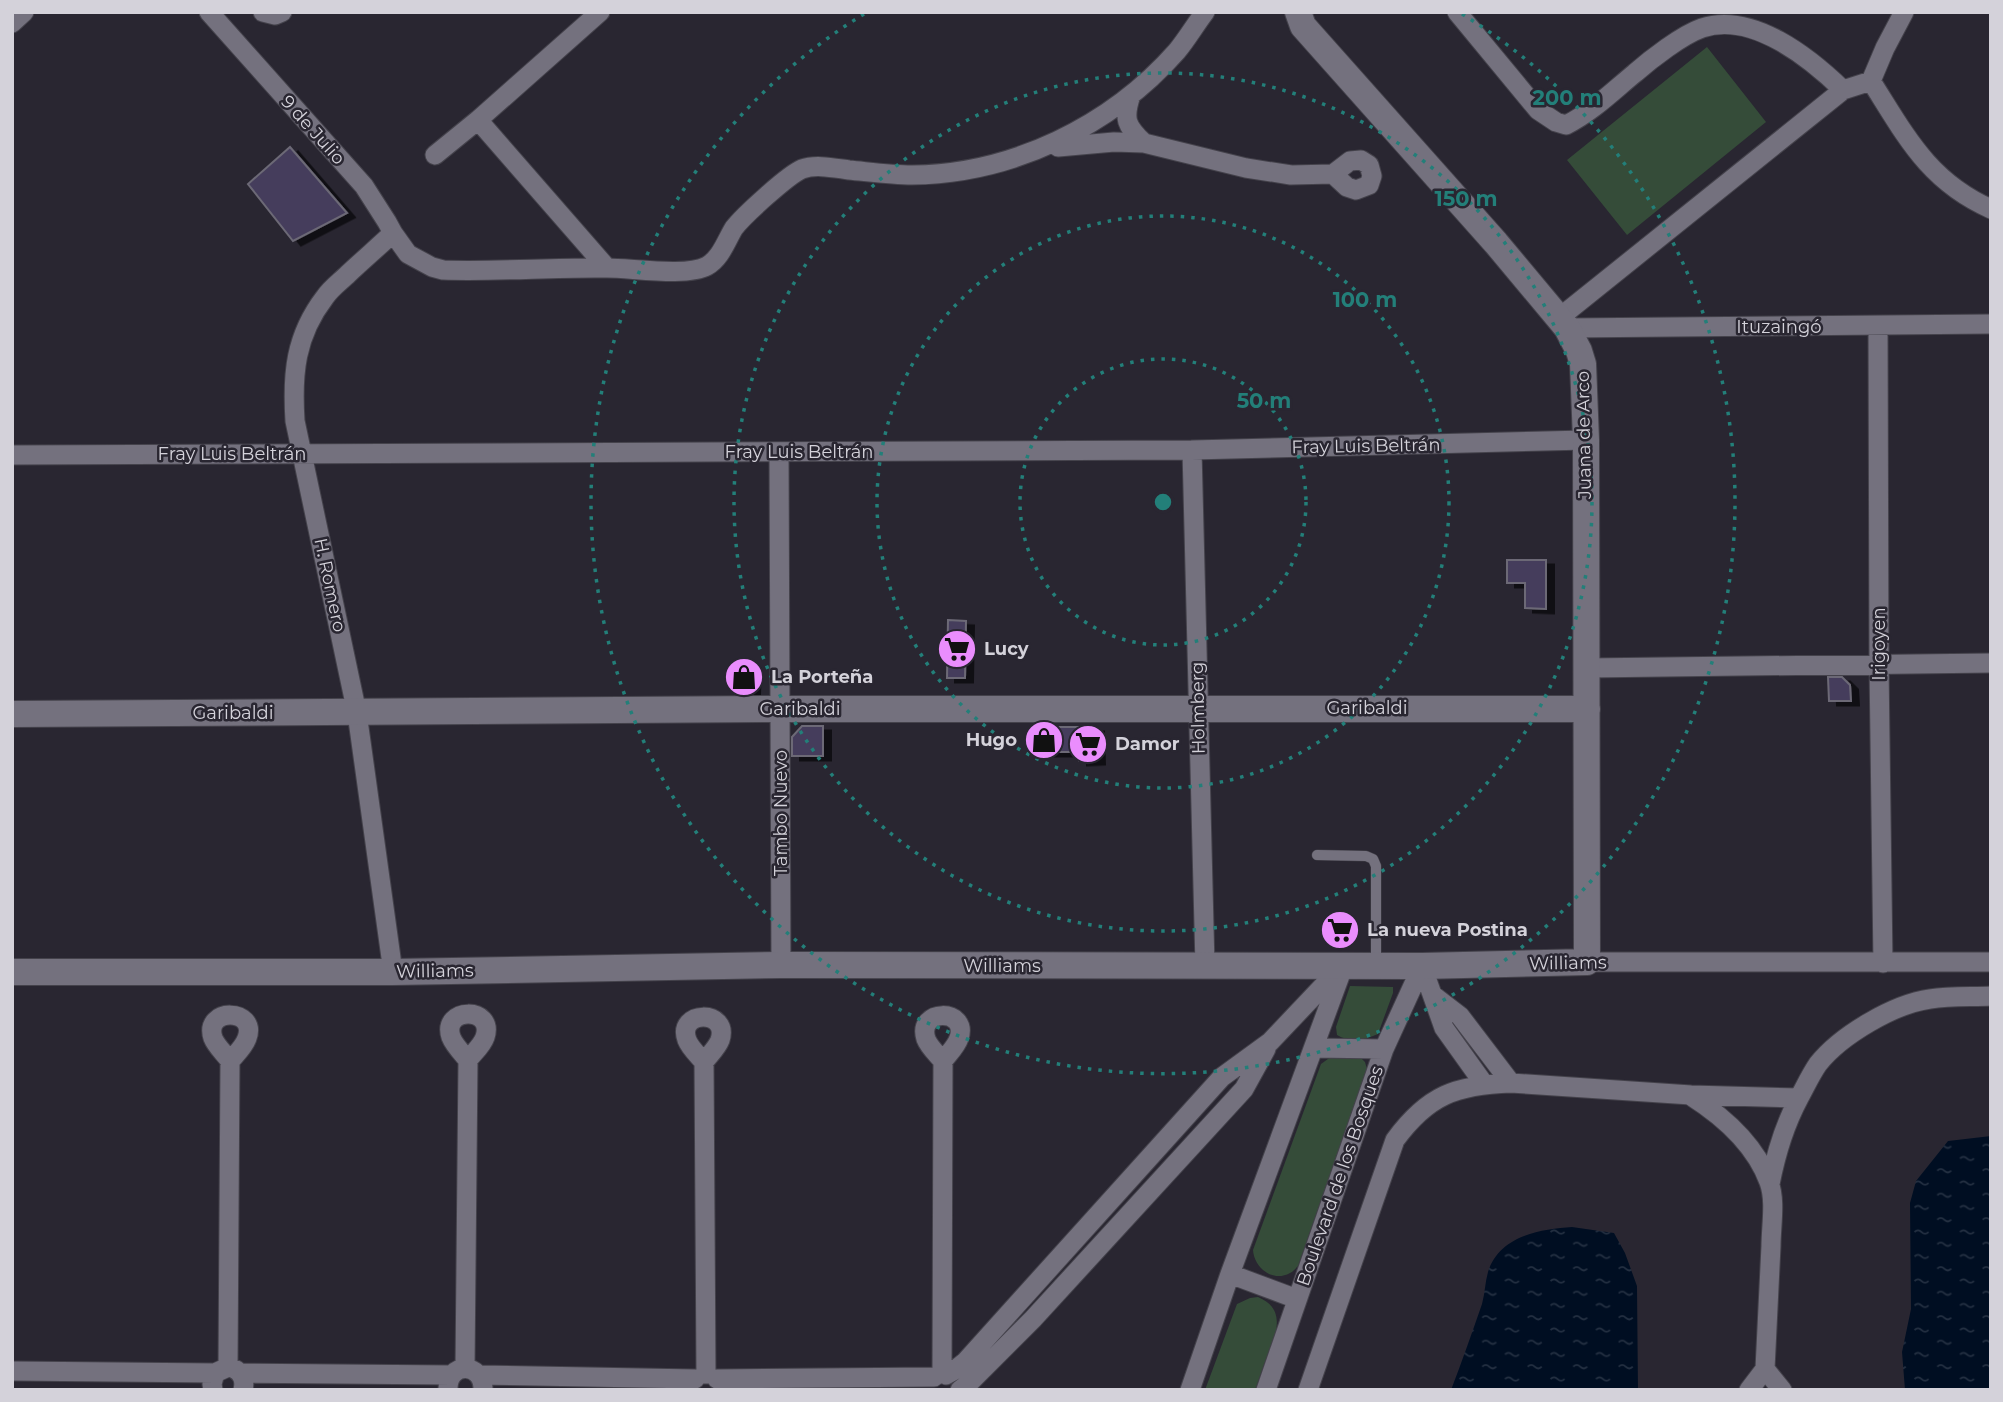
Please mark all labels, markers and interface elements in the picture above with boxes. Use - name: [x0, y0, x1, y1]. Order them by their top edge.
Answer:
- text: 200 m: [1533, 85, 1601, 110]
- street label: 9 de Julio: [276, 91, 350, 169]
- text: 150 m: [1435, 186, 1497, 211]
- text: 100 m: [1333, 287, 1397, 312]
- street label: Ituzaingó: [1736, 316, 1822, 338]
- street label: Juana de Arco: [1572, 371, 1596, 500]
- text: 50 m: [1237, 388, 1291, 413]
- street label: Fray Luis Beltrán: [1291, 434, 1441, 458]
- street label: Fray Luis Beltrán: [724, 441, 874, 463]
- street label: Fray Luis Beltrán: [157, 443, 307, 465]
- centre of rings: [1151, 490, 1175, 514]
- street label: H. Romero: [309, 536, 351, 634]
- street label: Irigoyen: [1868, 607, 1890, 681]
- supermarket icon: Lucy: [936, 628, 978, 670]
- place label: Lucy: [984, 638, 1029, 660]
- shop icon: La Porteña: [723, 656, 765, 698]
- street label: Holmberg: [1186, 662, 1210, 754]
- place label: La Porteña: [771, 666, 873, 688]
- street label: Garibaldi: [1326, 697, 1408, 719]
- street label: Garibaldi: [759, 698, 841, 720]
- street label: Garibaldi: [192, 702, 274, 724]
- shop icon: Hugo: [1023, 719, 1065, 761]
- supermarket icon: Damor: [1067, 723, 1109, 765]
- place label: Hugo: [966, 729, 1017, 751]
- place label: Damor: [1115, 733, 1180, 755]
- street label: Tambo Nuevo: [770, 750, 792, 876]
- supermarket icon: La nueva Postina: [1319, 909, 1361, 951]
- place label: La nueva Postina: [1367, 919, 1528, 941]
- street label: Williams: [1529, 951, 1607, 975]
- street label: Williams: [963, 955, 1041, 977]
- street label: Williams: [396, 959, 474, 983]
- street label: Boulevard de los Bosques: [1292, 1063, 1388, 1289]

